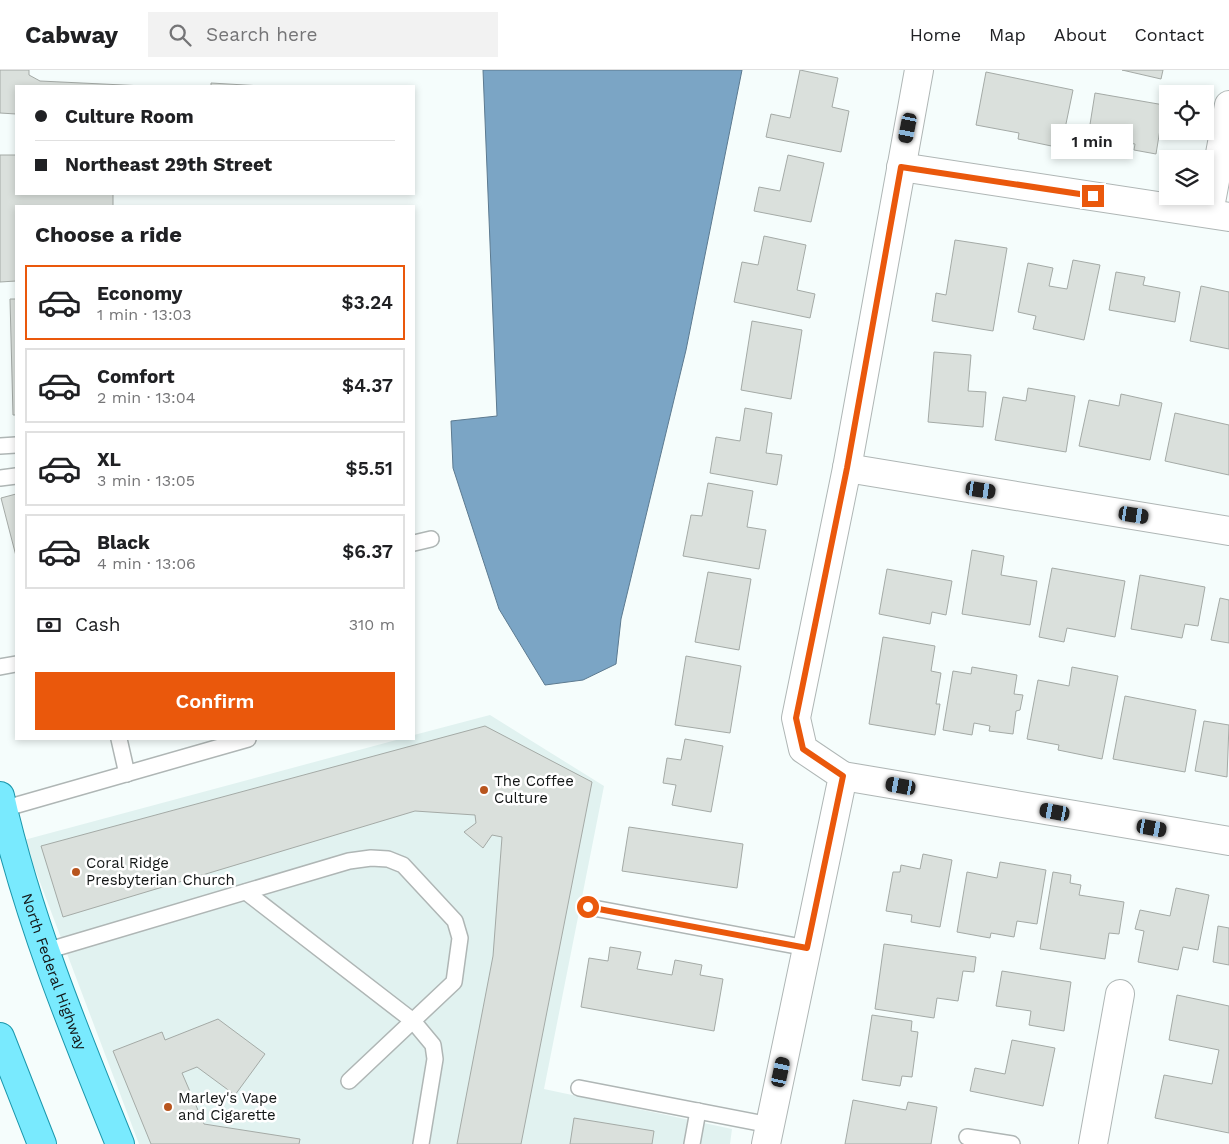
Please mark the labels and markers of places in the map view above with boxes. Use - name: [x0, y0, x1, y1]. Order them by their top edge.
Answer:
- place label: The Coffee Culture: [494, 772, 574, 807]
- marker: The Coffee Culture: [478, 784, 490, 796]
- place label: Coral Ridge Presbyterian Church: [86, 854, 235, 889]
- marker: Coral Ridge Presbyterian Church: [70, 866, 82, 878]
- place label: Marley's Vape and Cigarette: [178, 1089, 277, 1124]
- marker: Marley's Vape and Cigarette: [162, 1101, 174, 1113]

